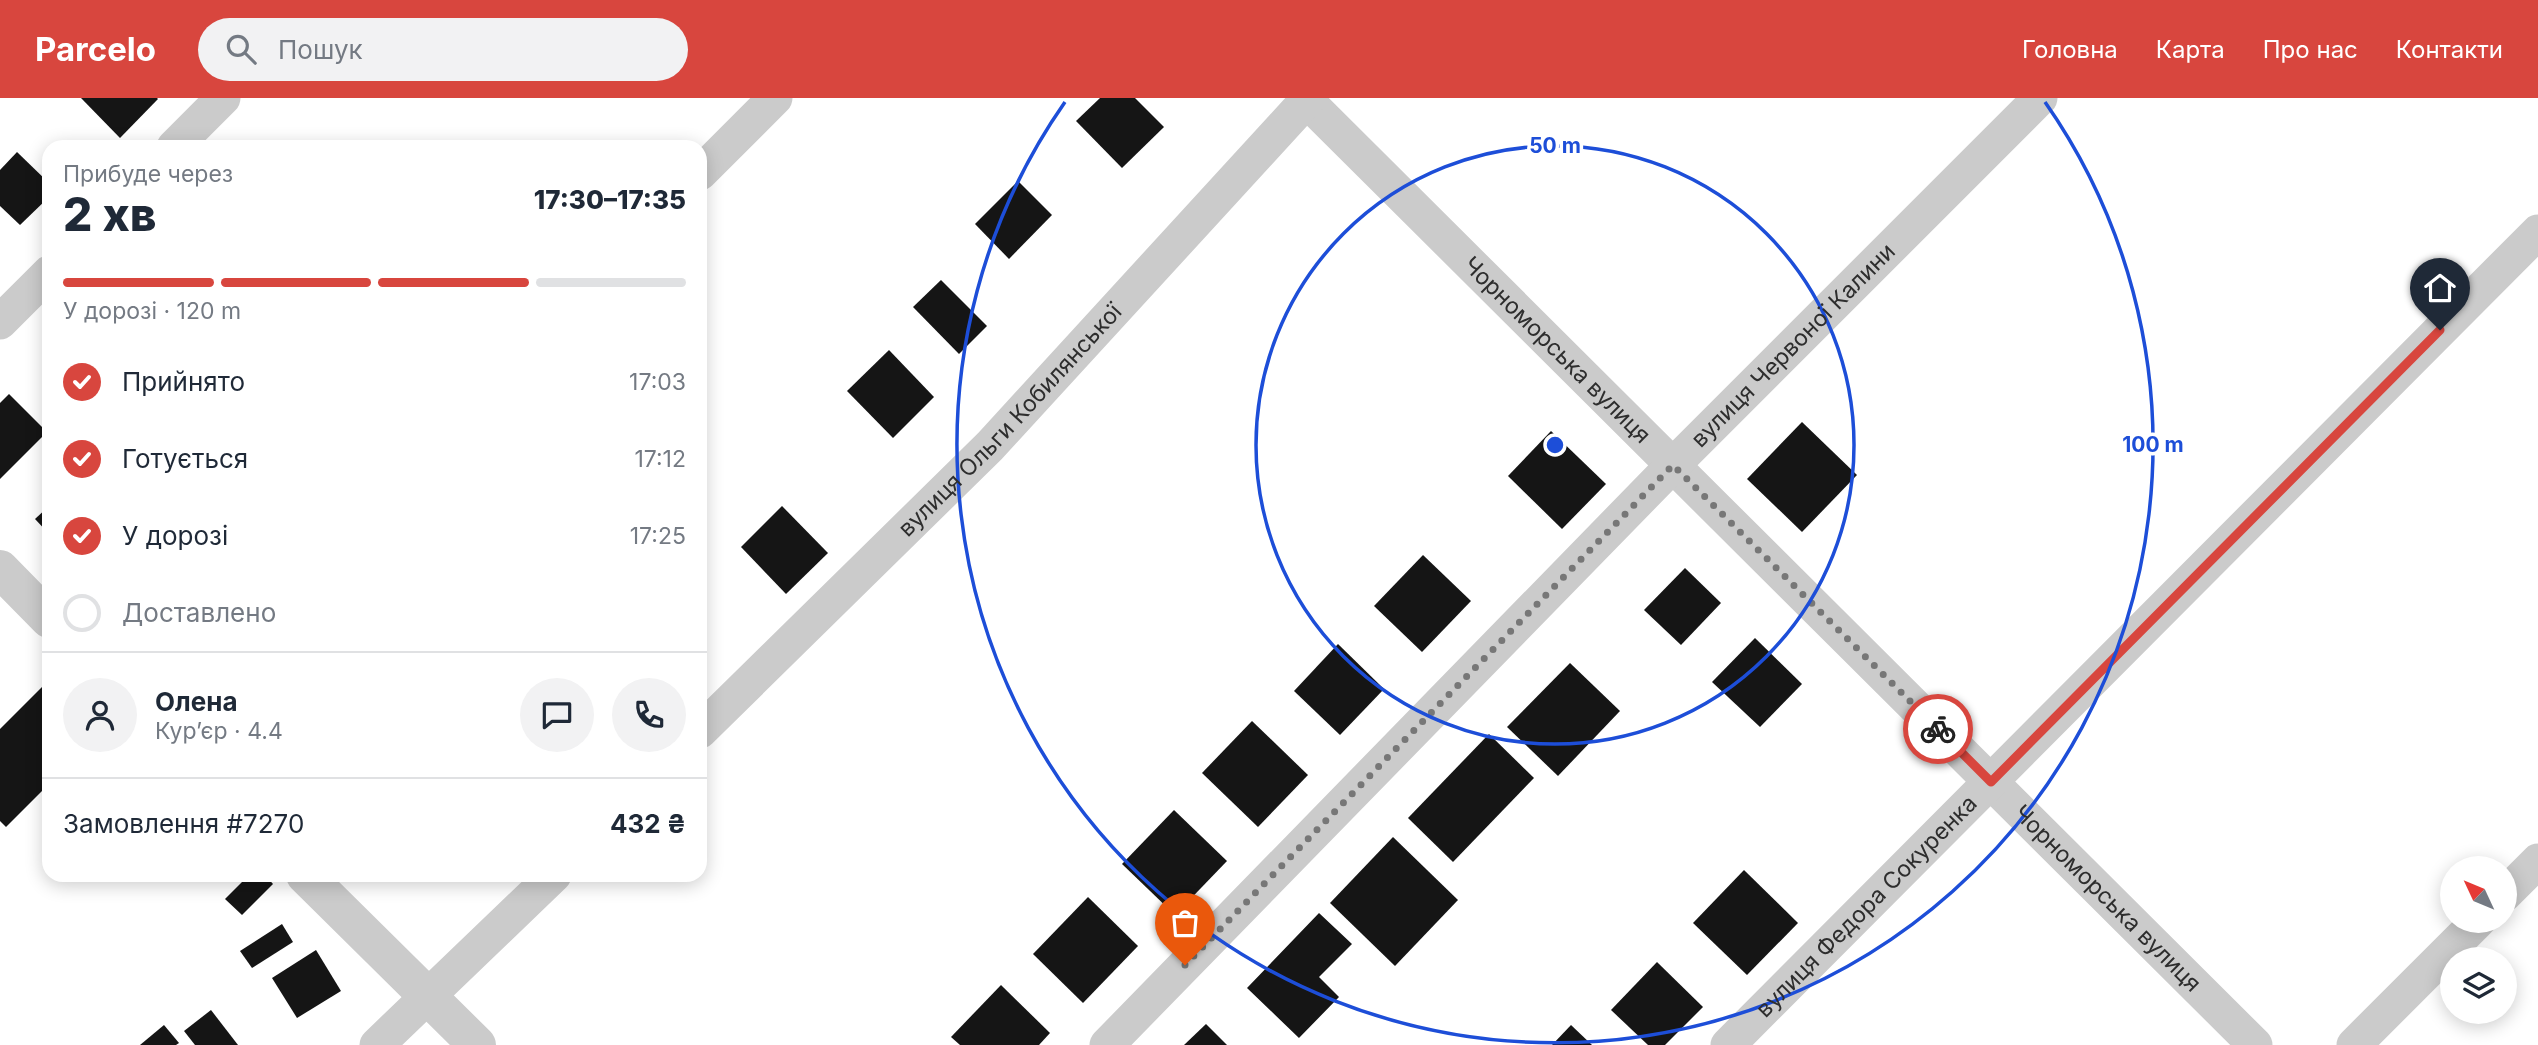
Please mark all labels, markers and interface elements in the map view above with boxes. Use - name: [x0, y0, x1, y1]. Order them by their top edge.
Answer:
- search box: [198, 18, 688, 81]
- text: Parcelo: [35, 29, 156, 69]
- icon: search: [222, 30, 260, 68]
- text: Пошук: [278, 34, 363, 65]
- text: Головна: [2022, 35, 2118, 64]
- text: Карта: [2156, 35, 2225, 64]
- text: Про нас: [2263, 35, 2358, 64]
- text: Контакти: [2396, 35, 2503, 64]
- text: 50 m: [1529, 133, 1581, 158]
- text: Прибуде через: [63, 160, 233, 188]
- text: 17:30–17:35: [534, 184, 686, 215]
- text: 2 хв: [63, 186, 156, 242]
- street label: вулиця Червоної Калини: [1685, 237, 1901, 453]
- street label: Чорноморська вулиця: [1457, 251, 1657, 449]
- pin: [2410, 258, 2470, 330]
- icon: home: [2421, 269, 2459, 307]
- text: У дорозі · 120 m: [63, 297, 241, 325]
- street label: вулиця Ольги Кобилянської: [892, 297, 1128, 542]
- icon: check: [63, 363, 101, 401]
- text: Прийнято: [122, 366, 245, 397]
- text: 17:03: [629, 368, 686, 396]
- text: 100 m: [2122, 432, 2184, 457]
- centre of rings: [1543, 433, 1567, 457]
- icon: check: [63, 440, 101, 478]
- text: Готується: [122, 443, 248, 474]
- text: 17:12: [634, 445, 686, 473]
- icon: check: [63, 517, 101, 555]
- text: У дорозі: [122, 520, 228, 551]
- text: 17:25: [630, 522, 686, 550]
- text: Доставлено: [122, 597, 276, 628]
- button: person: [63, 678, 137, 752]
- button: chat: [520, 678, 594, 752]
- button: phone: [612, 678, 686, 752]
- text: Олена: [155, 686, 238, 717]
- courier: [1903, 694, 1973, 764]
- icon: bike: [1919, 710, 1957, 748]
- text: Кур’єр · 4.4: [155, 717, 283, 745]
- street label: вулиця Федора Сокуренка: [1750, 789, 1983, 1023]
- street label: Чорноморська вулиця: [2008, 799, 2207, 997]
- text: Замовлення #7270: [63, 808, 304, 839]
- text: 432 ₴: [610, 808, 686, 839]
- north arrow: [2440, 856, 2516, 933]
- map controls: [2440, 856, 2517, 1024]
- pin: [1155, 893, 1215, 965]
- icon: bag: [1166, 904, 1204, 942]
- button: layers: [2440, 947, 2517, 1024]

